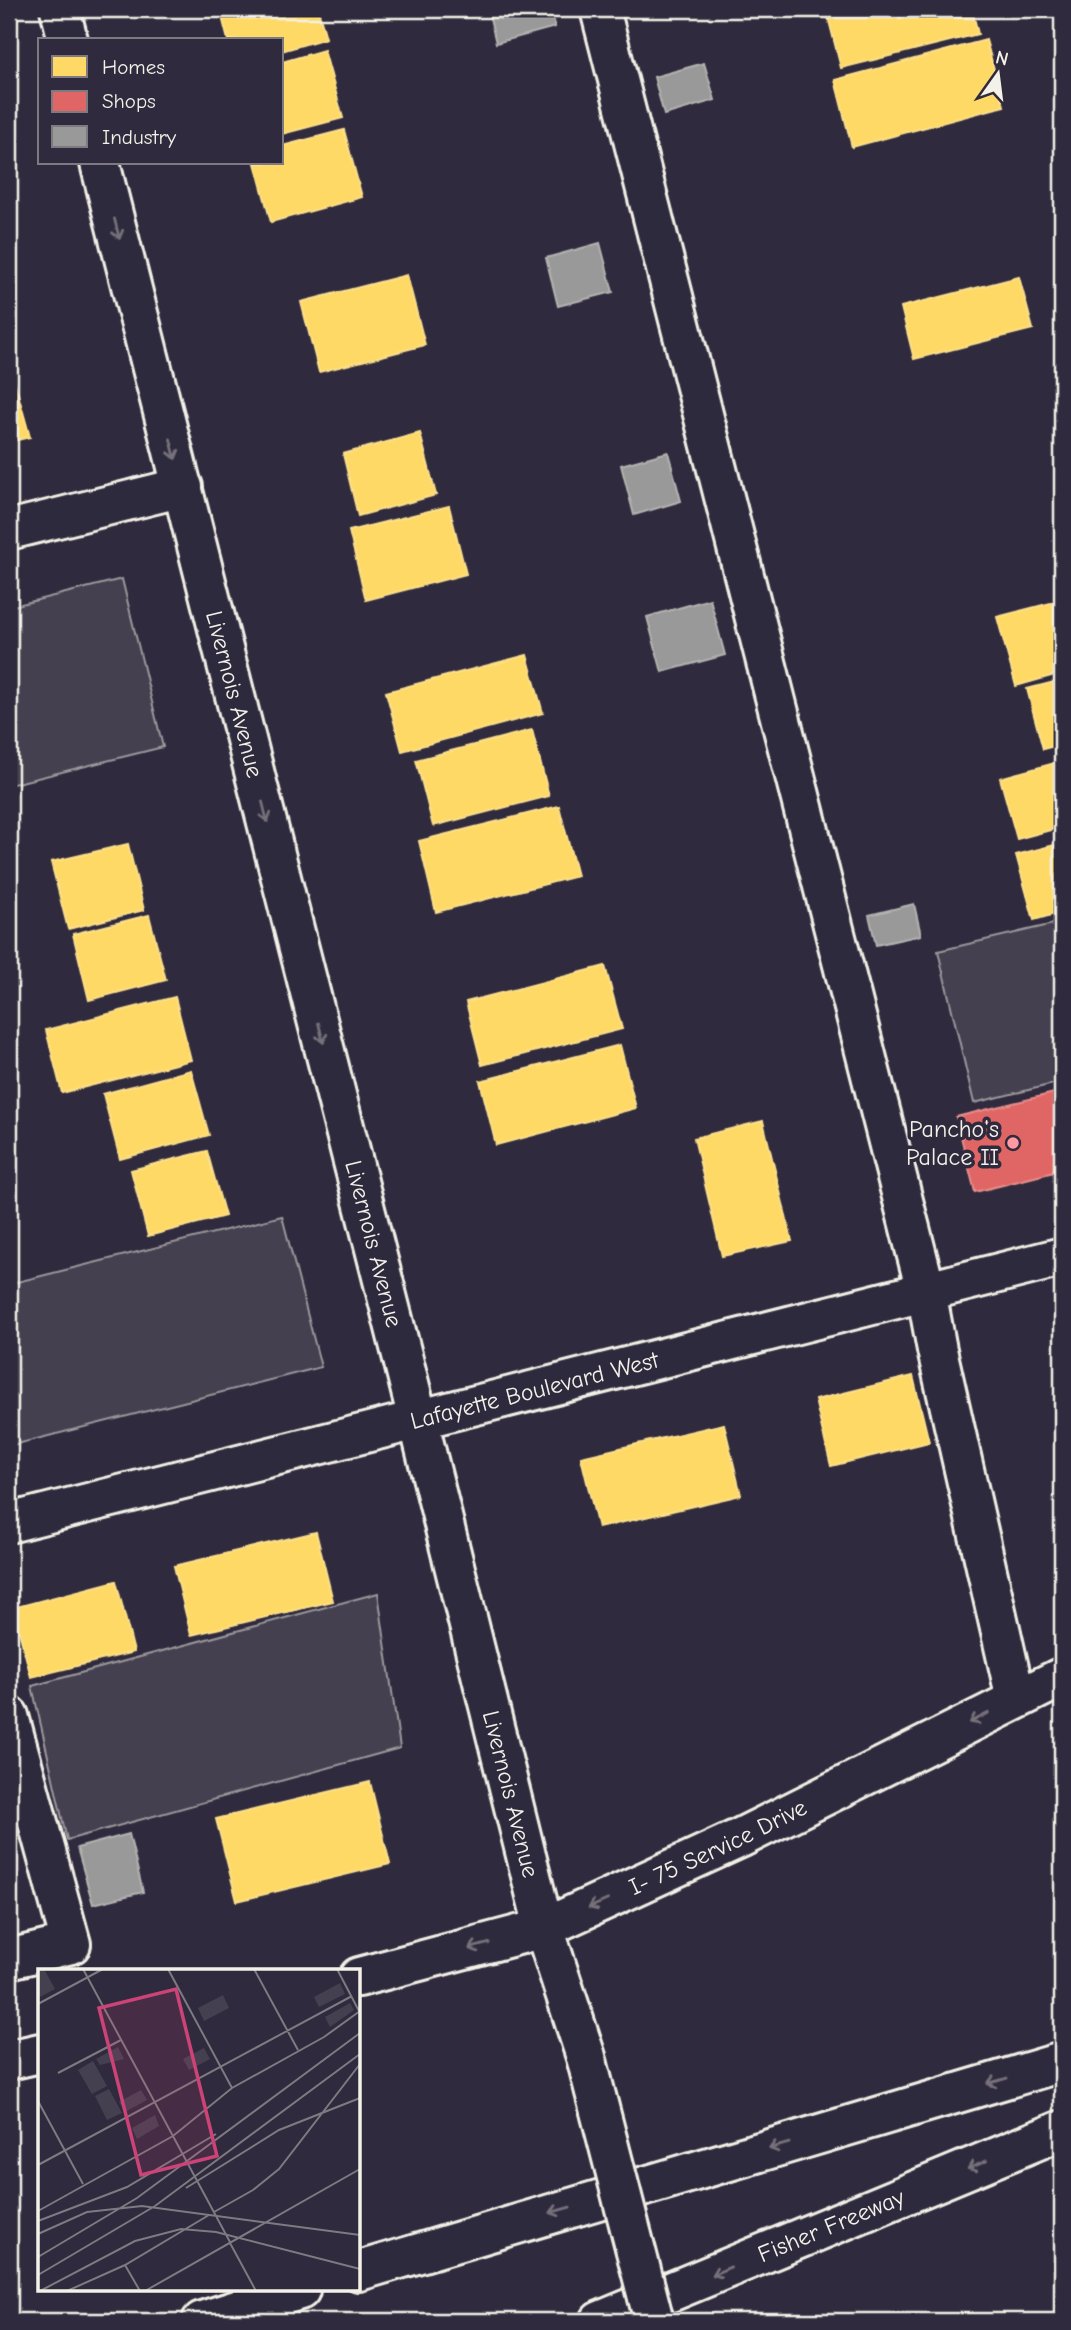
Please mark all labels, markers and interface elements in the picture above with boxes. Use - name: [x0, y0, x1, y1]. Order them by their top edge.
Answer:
- legend: [38, 38, 284, 164]
- north arrow: [962, 38, 1032, 108]
- text: N: [993, 46, 1011, 71]
- text: Homes: [102, 55, 165, 79]
- text: Shops: [102, 89, 156, 113]
- text: Industry: [102, 125, 177, 149]
- one-way arrow: [111, 217, 124, 240]
- one-way arrow: [167, 437, 180, 460]
- street label: Livernois Avenue: [200, 608, 269, 781]
- one-way arrow: [259, 800, 272, 823]
- one-way arrow: [315, 1021, 328, 1044]
- place label: Pancho's Palace II: [906, 1115, 999, 1171]
- marker: Pancho's Palace II: [1005, 1135, 1021, 1151]
- street label: Livernois Avenue: [339, 1157, 408, 1330]
- street label: Lafayette Boulevard West: [407, 1345, 663, 1435]
- street label: Livernois Avenue: [477, 1708, 545, 1880]
- one-way arrow: [969, 1711, 990, 1725]
- street label: I- 75 Service Drive: [625, 1793, 811, 1901]
- one-way arrow: [588, 1898, 610, 1911]
- one-way arrow: [468, 1940, 490, 1953]
- inset map: [38, 1969, 360, 2292]
- one-way arrow: [986, 2076, 1008, 2089]
- one-way arrow: [768, 2140, 790, 2153]
- one-way arrow: [966, 2159, 988, 2172]
- street label: Fisher Freeway: [754, 2183, 909, 2268]
- one-way arrow: [550, 2204, 572, 2217]
- one-way arrow: [711, 2265, 732, 2278]

